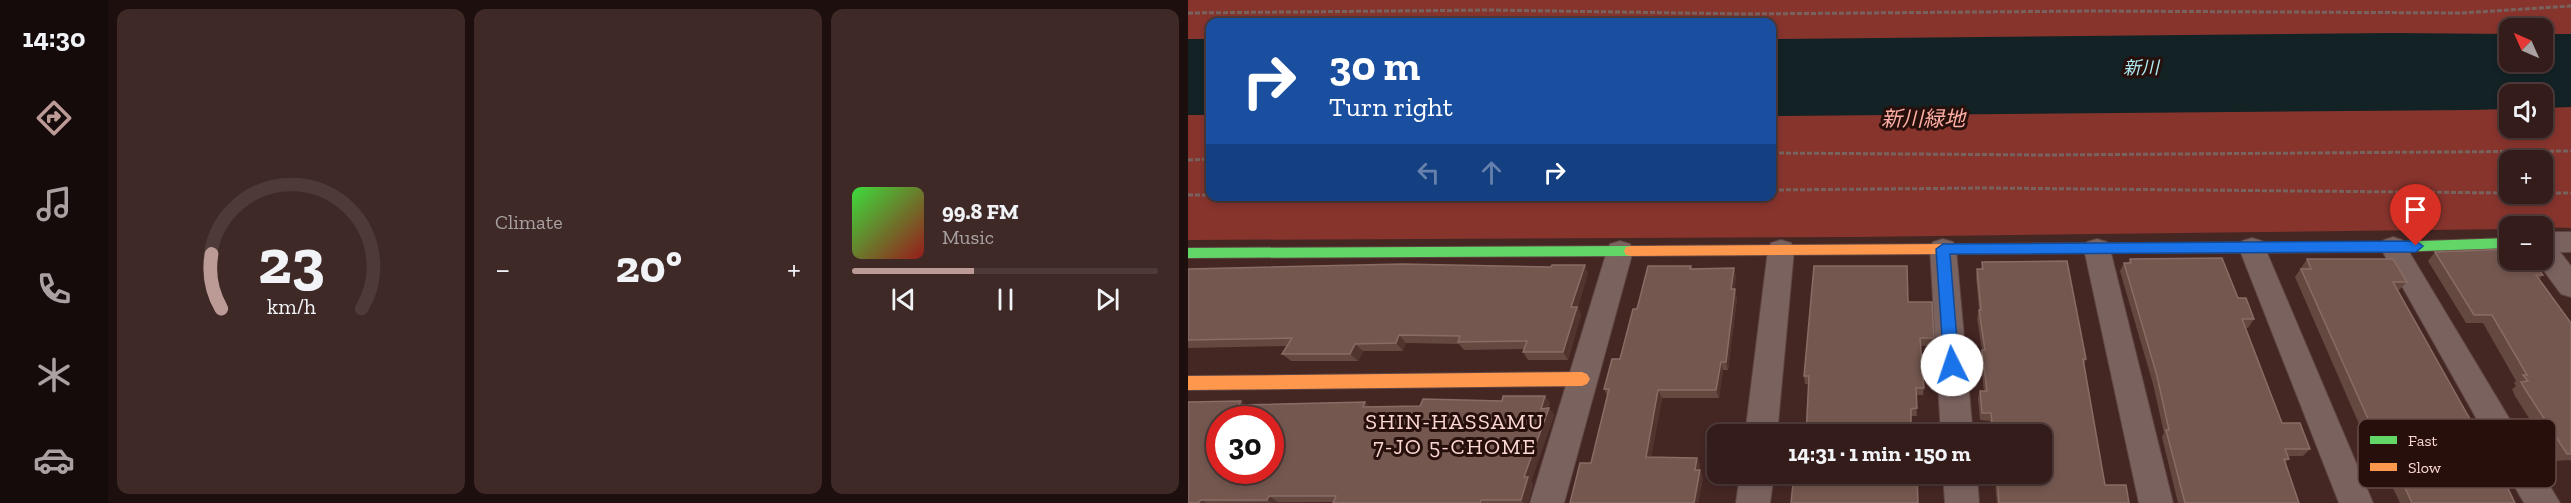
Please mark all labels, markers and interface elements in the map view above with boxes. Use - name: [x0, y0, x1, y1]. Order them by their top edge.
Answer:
- north arrow: [2499, 18, 2553, 72]
- map controls: [2499, 18, 2553, 270]
- text: 14:30: [23, 22, 85, 54]
- text: 30 m: [1329, 40, 1420, 91]
- icon: right: [1230, 42, 1308, 120]
- water label: 新川: [2123, 57, 2161, 79]
- button: sound: [2499, 84, 2553, 138]
- text: Turn right: [1329, 91, 1453, 123]
- icon: directions: [33, 97, 75, 139]
- park label: 新川緑地: [1881, 106, 1967, 131]
- button: +: [2499, 150, 2553, 204]
- icon: left: [1412, 156, 1445, 189]
- icon: ahead: [1475, 156, 1508, 189]
- icon: right: [1538, 156, 1571, 189]
- icon: music: [33, 183, 75, 225]
- pin: [2390, 184, 2441, 246]
- icon: arrive: [2399, 193, 2432, 226]
- text: 99.8 FM: [942, 198, 1019, 225]
- text: Climate: [495, 210, 563, 234]
- button: −: [2499, 216, 2553, 270]
- text: 23: [258, 224, 324, 299]
- text: Music: [942, 225, 994, 249]
- text: 20°: [616, 240, 682, 294]
- text: −: [495, 249, 510, 288]
- text: +: [787, 249, 801, 288]
- icon: phone: [33, 268, 75, 310]
- icon: previous: [887, 283, 920, 316]
- icon: pause: [989, 283, 1022, 316]
- icon: next: [1091, 283, 1124, 316]
- text: km/h: [267, 294, 315, 319]
- position arrow: [1920, 333, 1984, 397]
- icon: climate: [33, 354, 75, 396]
- speed limit sign: 30: [1206, 406, 1284, 484]
- district label: SHIN-HASSAMU 7-JO 5-CHOME: [1365, 408, 1545, 460]
- legend: [2358, 419, 2556, 488]
- text: Fast: [2408, 431, 2437, 450]
- icon: car: [33, 439, 75, 481]
- text: 14:31 · 1 min · 150 m: [1788, 440, 1971, 467]
- text: Slow: [2408, 458, 2442, 477]

